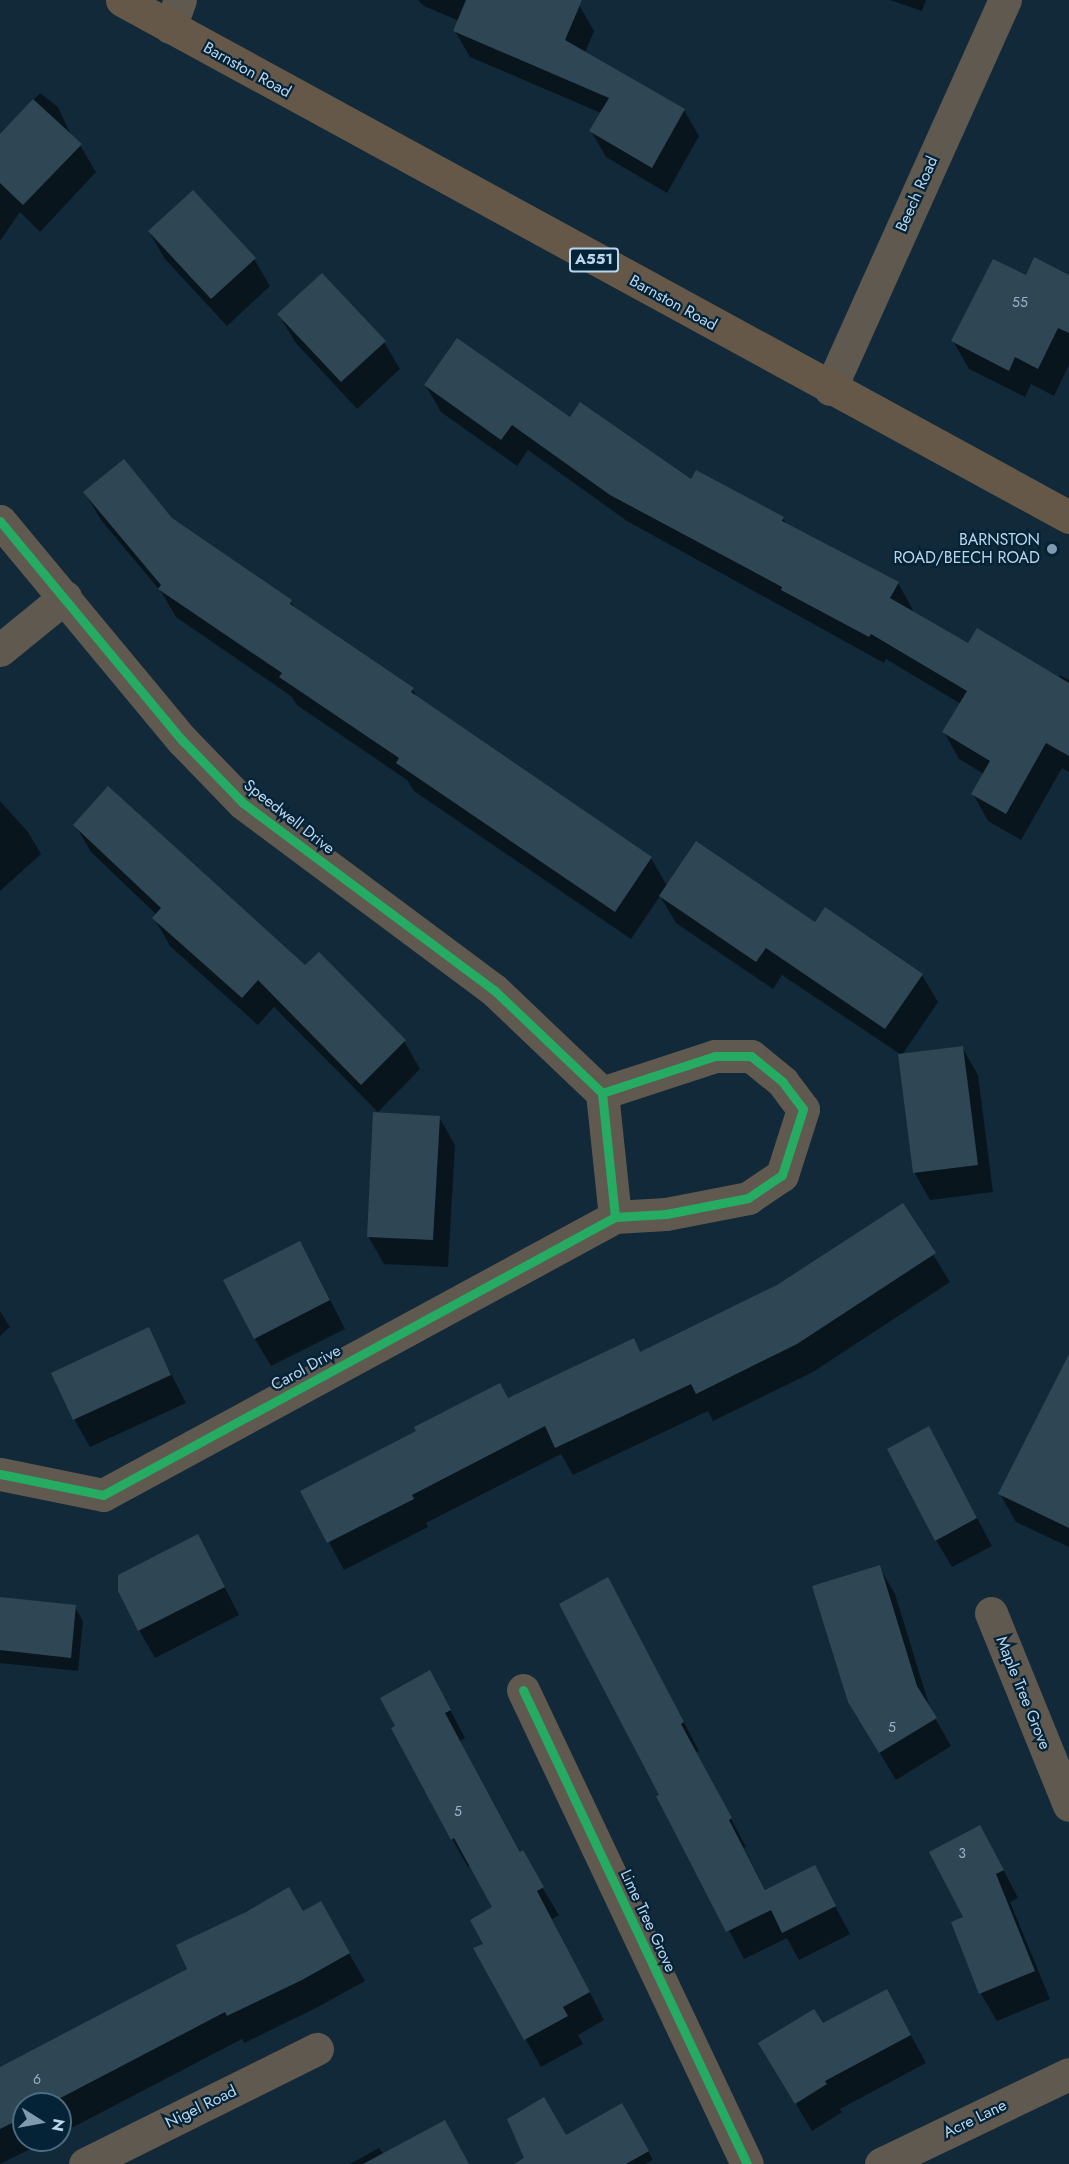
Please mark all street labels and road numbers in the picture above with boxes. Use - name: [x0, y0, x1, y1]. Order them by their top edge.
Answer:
- street label: Barnston Road: [200, 38, 294, 102]
- street label: Beech Road: [892, 153, 942, 235]
- road number: A551: [568, 248, 620, 272]
- street label: Barnston Road: [626, 271, 720, 335]
- street label: Speedwell Drive: [240, 776, 338, 858]
- street label: Carol Drive: [268, 1341, 344, 1395]
- street label: Maple Tree Grove: [992, 1634, 1054, 1752]
- street label: Lime Tree Grove: [616, 1867, 680, 1975]
- street label: Nigel Road: [162, 2082, 240, 2132]
- street label: Acre Lane: [940, 2095, 1010, 2143]

